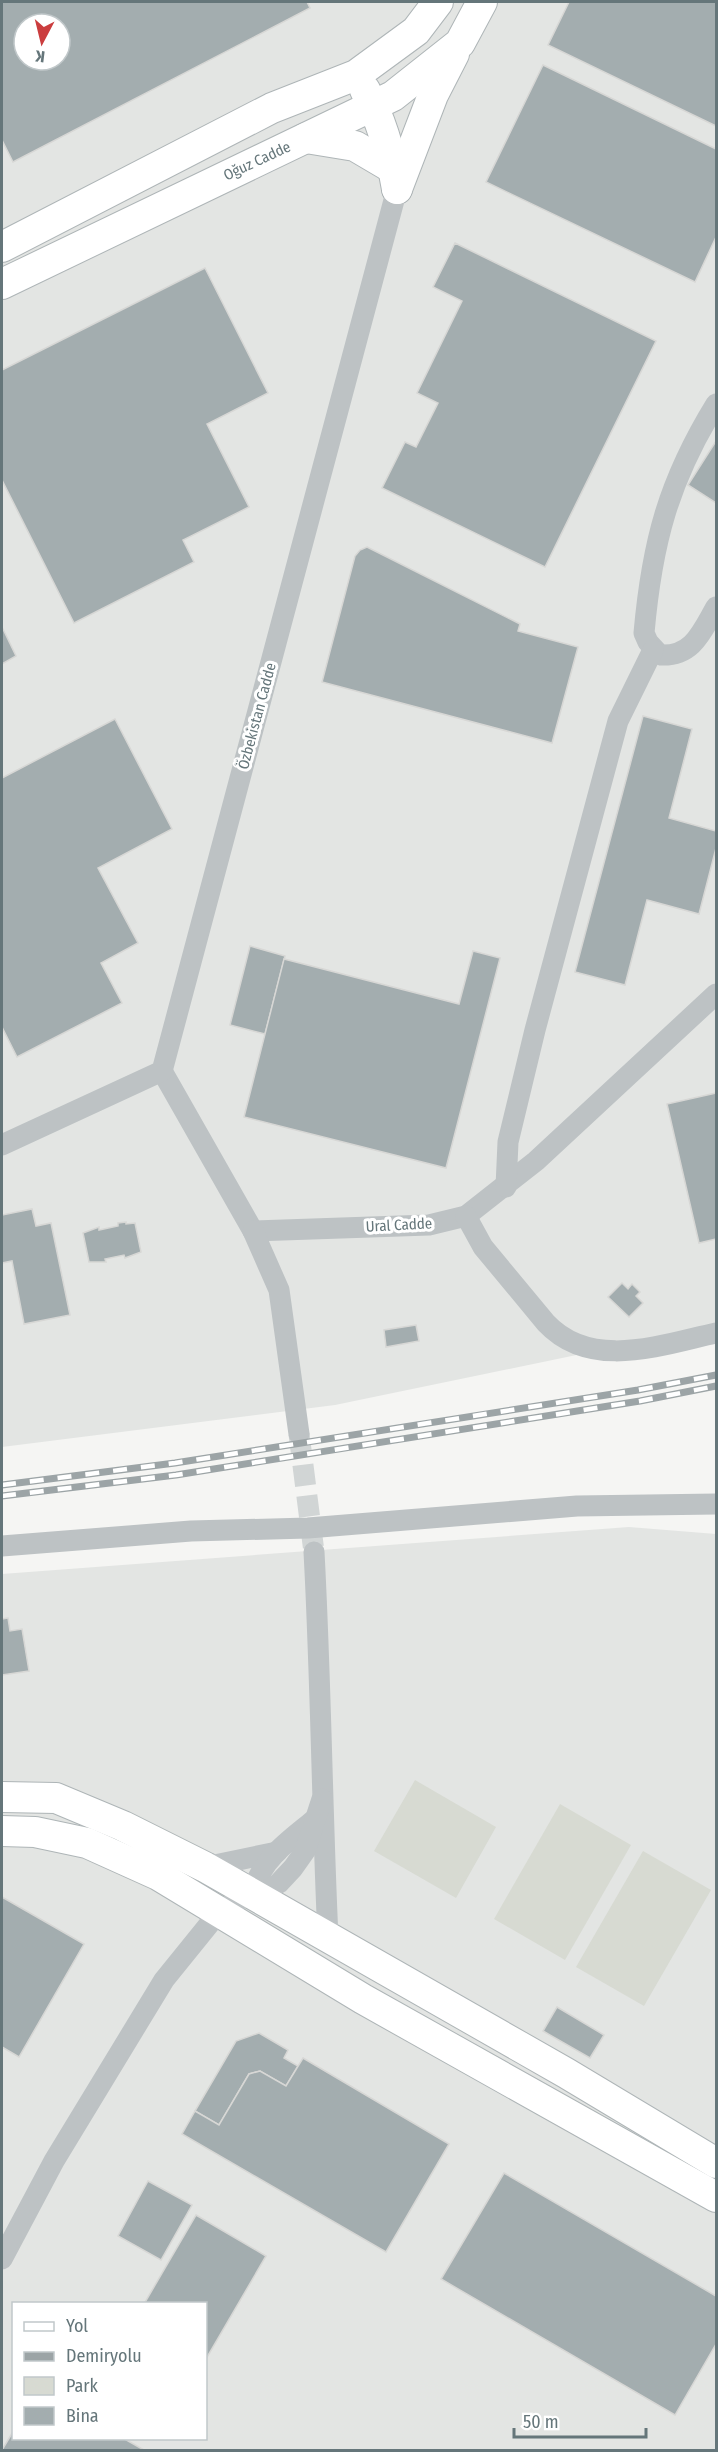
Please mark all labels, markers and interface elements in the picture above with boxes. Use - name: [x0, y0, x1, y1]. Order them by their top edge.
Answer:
- north arrow: [12, 12, 72, 72]
- text: K: [34, 46, 46, 66]
- street label: Oğuz Cadde: [221, 138, 293, 184]
- street label: Özbekistan Cadde: [234, 661, 280, 771]
- street label: Ural Cadde: [365, 1214, 433, 1236]
- legend: [12, 2302, 207, 2440]
- text: Yol: [66, 2315, 88, 2337]
- text: Demiryolu: [66, 2345, 142, 2367]
- text: Park: [66, 2375, 99, 2397]
- scale bar: [514, 2401, 646, 2439]
- text: Bina: [66, 2405, 99, 2427]
- text: 50 m: [523, 2411, 559, 2433]

